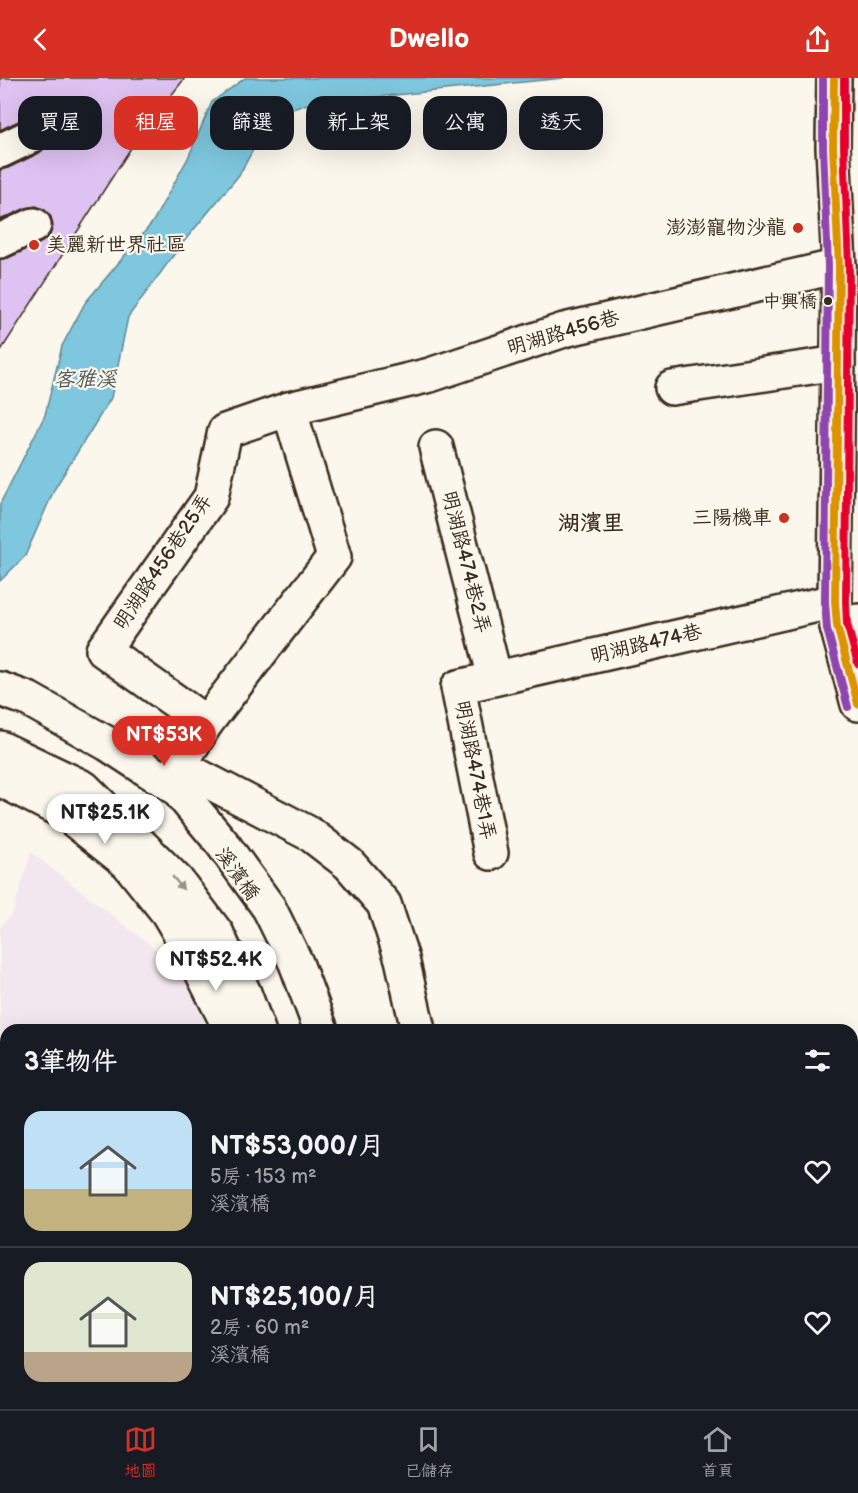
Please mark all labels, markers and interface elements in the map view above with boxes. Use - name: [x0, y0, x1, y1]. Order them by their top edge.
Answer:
- icon: back: [24, 23, 57, 56]
- text: Dwello: [389, 23, 469, 55]
- icon: share: [801, 23, 834, 56]
- chip: 買屋: [18, 96, 102, 150]
- chip: 租屋: [114, 96, 198, 150]
- chip: 篩選: [210, 96, 294, 150]
- chip: 新上架: [306, 96, 411, 150]
- chip: 公寓: [423, 96, 507, 150]
- chip: 透天: [519, 96, 603, 150]
- place label: 澎澎寵物沙龍: [666, 216, 786, 240]
- marker: 澎澎寵物沙龍: [791, 221, 805, 235]
- place label: 美麗新世界社區: [46, 233, 186, 257]
- marker: 美麗新世界社區: [27, 238, 41, 252]
- place label: 中興橋: [763, 291, 817, 312]
- marker: 中興橋: [822, 295, 834, 307]
- street label: 明湖路456巷: [504, 305, 623, 361]
- water label: 客雅溪: [54, 367, 117, 392]
- street label: 明湖路474巷2弄: [437, 488, 495, 636]
- street label: 明湖路456巷25弄: [109, 489, 217, 635]
- place label: 三陽機車: [692, 506, 772, 530]
- district label: 湖濱里: [558, 510, 624, 537]
- marker: 三陽機車: [777, 511, 791, 525]
- street label: 明湖路474巷: [588, 619, 705, 669]
- street label: 明湖路474巷1弄: [450, 698, 500, 842]
- pin: NT$53K: [115, 716, 213, 767]
- text: NT$53K: [126, 723, 202, 747]
- pin: NT$25.1K: [43, 794, 167, 845]
- text: NT$25.1K: [60, 801, 150, 825]
- street label: 溪濱橋: [210, 843, 264, 905]
- one-way arrow: [171, 875, 184, 890]
- pin: NT$52.4K: [154, 941, 278, 992]
- text: NT$52.4K: [170, 948, 262, 972]
- icon: filters: [801, 1044, 834, 1077]
- text: 3筆物件: [24, 1047, 117, 1078]
- text: NT$53,000/月: [210, 1131, 384, 1162]
- icon: home: [72, 1135, 144, 1207]
- icon: heart: [801, 1155, 834, 1188]
- text: 5房 · 153 m²: [210, 1165, 317, 1189]
- text: 溪濱橋: [210, 1192, 270, 1216]
- text: NT$25,100/月: [210, 1282, 380, 1313]
- icon: home: [72, 1286, 144, 1358]
- icon: heart: [801, 1306, 834, 1339]
- text: 2房 · 60 m²: [210, 1316, 309, 1340]
- text: 溪濱橋: [210, 1343, 270, 1367]
- tab: 地圖: [124, 1423, 157, 1481]
- tab: 已儲存: [405, 1423, 453, 1481]
- tab: 首頁: [701, 1423, 734, 1481]

